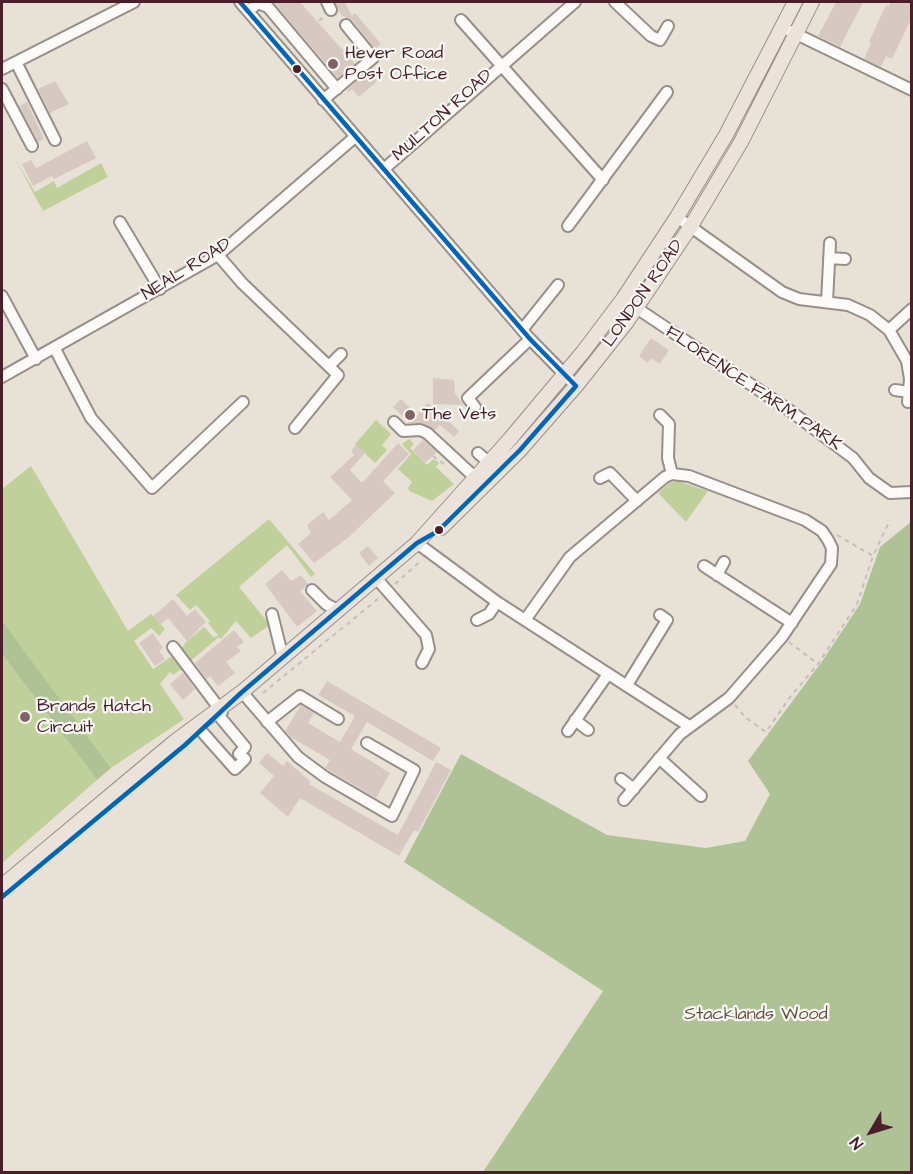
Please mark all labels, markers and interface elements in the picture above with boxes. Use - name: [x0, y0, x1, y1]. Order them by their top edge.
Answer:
- place label: Hever Road Post Office: [345, 43, 447, 86]
- marker: Hever Road Post Office: [326, 57, 340, 71]
- unlabelled marker: [291, 63, 303, 75]
- street label: MULTON ROAD: [388, 65, 498, 167]
- street label: NEAL ROAD: [138, 234, 236, 306]
- street label: LONDON ROAD: [599, 236, 689, 352]
- street label: FLORENCE FARM PARK: [661, 322, 845, 456]
- place label: The Vets: [422, 404, 496, 426]
- marker: The Vets: [403, 408, 417, 422]
- unlabelled marker: [433, 524, 445, 536]
- place label: Brands Hatch Circuit: [37, 696, 151, 738]
- marker: Brands Hatch Circuit: [18, 710, 32, 724]
- park label: Stacklands Wood: [684, 1004, 828, 1026]
- north arrow: [841, 1102, 901, 1162]
- text: N: [845, 1132, 869, 1154]

